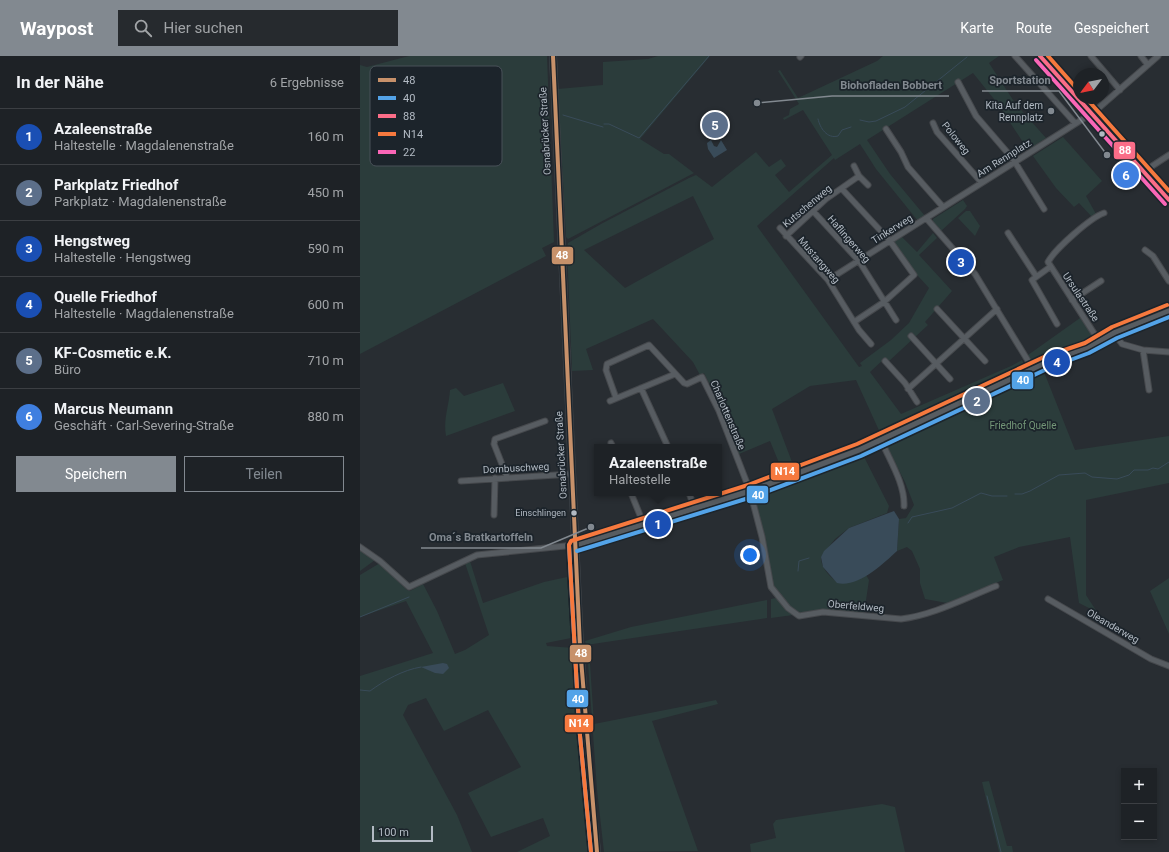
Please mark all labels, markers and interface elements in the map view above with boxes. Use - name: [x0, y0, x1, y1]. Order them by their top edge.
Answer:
- search box: [118, 10, 398, 46]
- text: Waypost: [20, 17, 94, 40]
- icon: search: [132, 17, 154, 39]
- text: Hier suchen: [164, 19, 243, 37]
- text: Karte: [960, 20, 994, 36]
- text: Route: [1016, 20, 1052, 36]
- text: Gespeichert: [1074, 20, 1149, 36]
- legend: [370, 66, 502, 166]
- callout: Sportstation: [982, 68, 1059, 91]
- north arrow: [1073, 68, 1109, 104]
- text: In der Nähe: [16, 72, 104, 92]
- callout: Biohofladen Bobbert: [832, 73, 949, 96]
- text: 48: [403, 74, 415, 87]
- text: Sportstation: [989, 74, 1051, 87]
- text: 6 Ergebnisse: [270, 75, 344, 90]
- text: Biohofladen Bobbert: [840, 79, 942, 92]
- street label: Osnabrücker Straße: [537, 87, 553, 175]
- text: 40: [403, 92, 415, 105]
- place label: Kita Auf dem Rennplatz: [985, 100, 1043, 123]
- marker: Kita Auf dem Rennplatz: [1046, 106, 1056, 116]
- text: 88: [403, 110, 415, 123]
- pin: 5: [702, 110, 728, 140]
- text: Azaleenstraße: [54, 120, 152, 138]
- street label: Poloweg: [940, 120, 972, 156]
- text: N14: [403, 128, 423, 141]
- text: 1: [25, 129, 33, 144]
- text: 160 m: [307, 129, 344, 144]
- unlabelled marker: [1097, 129, 1107, 139]
- street label: Am Rennplatz: [975, 137, 1033, 179]
- text: Haltestelle · Magdalenenstraße: [54, 138, 234, 153]
- line badge: 88: [1113, 141, 1136, 160]
- text: 88: [1119, 144, 1131, 157]
- text: 22: [403, 146, 415, 159]
- pin: 6: [1113, 160, 1139, 190]
- text: Parkplatz Friedhof: [54, 176, 178, 194]
- street label: Kutschenweg: [780, 182, 834, 230]
- text: 2: [25, 185, 33, 200]
- text: 450 m: [307, 185, 344, 200]
- text: Parkplatz · Magdalenenstraße: [54, 194, 227, 209]
- street label: Tinkerweg: [870, 212, 914, 246]
- street label: Haflingerweg: [825, 213, 873, 265]
- text: Hengstweg: [54, 232, 130, 250]
- street label: Mustangweg: [796, 235, 842, 285]
- text: 3: [25, 241, 33, 256]
- text: 590 m: [307, 241, 344, 256]
- line badge: 48: [551, 246, 574, 265]
- pin: 3: [948, 247, 974, 277]
- text: 48: [556, 249, 568, 262]
- text: Haltestelle · Hengstweg: [54, 250, 191, 265]
- street label: Ursulastraße: [1061, 270, 1101, 324]
- text: Quelle Friedhof: [54, 288, 157, 306]
- text: 4: [25, 297, 33, 312]
- text: 600 m: [307, 297, 344, 312]
- text: Haltestelle · Magdalenenstraße: [54, 306, 234, 321]
- text: KF-Cosmetic e.K.: [54, 344, 172, 362]
- pin: 4: [1044, 347, 1070, 377]
- text: 5: [25, 353, 33, 368]
- text: 710 m: [307, 353, 344, 368]
- text: Büro: [54, 362, 81, 377]
- line badge: 40: [1011, 371, 1034, 390]
- text: 40: [1017, 374, 1029, 387]
- street label: Charlottenstraße: [708, 378, 748, 452]
- pin: 2: [964, 386, 990, 416]
- text: Marcus Neumann: [54, 400, 173, 418]
- text: 6: [25, 409, 33, 424]
- text: 880 m: [307, 409, 344, 424]
- street label: Osnabrücker Straße: [553, 411, 569, 499]
- text: Geschäft · Carl-Severing-Straße: [54, 418, 234, 433]
- park label: Friedhof Quelle: [989, 420, 1057, 431]
- popup: [594, 444, 722, 496]
- text: Azaleenstraße: [609, 454, 707, 472]
- button: Speichern: [16, 456, 176, 492]
- button: Teilen: [184, 456, 344, 492]
- street label: Dornbuschweg: [482, 461, 550, 475]
- line badge: N14: [770, 462, 800, 481]
- text: N14: [775, 465, 796, 478]
- text: Haltestelle: [609, 472, 671, 487]
- line badge: 40: [746, 485, 769, 504]
- text: 40: [752, 489, 764, 502]
- place label: Einschlingen: [515, 508, 566, 518]
- marker: Einschlingen: [569, 508, 579, 518]
- pin: 1: [645, 509, 671, 539]
- callout: Oma´s Bratkartoffeln: [421, 525, 541, 548]
- text: Oma´s Bratkartoffeln: [429, 531, 533, 544]
- your location: [740, 545, 760, 565]
- street label: Oberfeldweg: [827, 598, 885, 614]
- street label: Oleanderweg: [1085, 607, 1141, 645]
- line badge: 48: [569, 644, 592, 663]
- text: 48: [575, 647, 587, 660]
- line badge: 40: [566, 689, 589, 708]
- text: 40: [572, 693, 584, 706]
- line badge: N14: [564, 714, 594, 733]
- text: N14: [569, 717, 590, 730]
- map controls: [1121, 768, 1157, 840]
- button: +: [1121, 768, 1157, 804]
- button: −: [1121, 804, 1157, 840]
- scale bar: [372, 824, 433, 843]
- text: 100 m: [378, 826, 409, 839]

